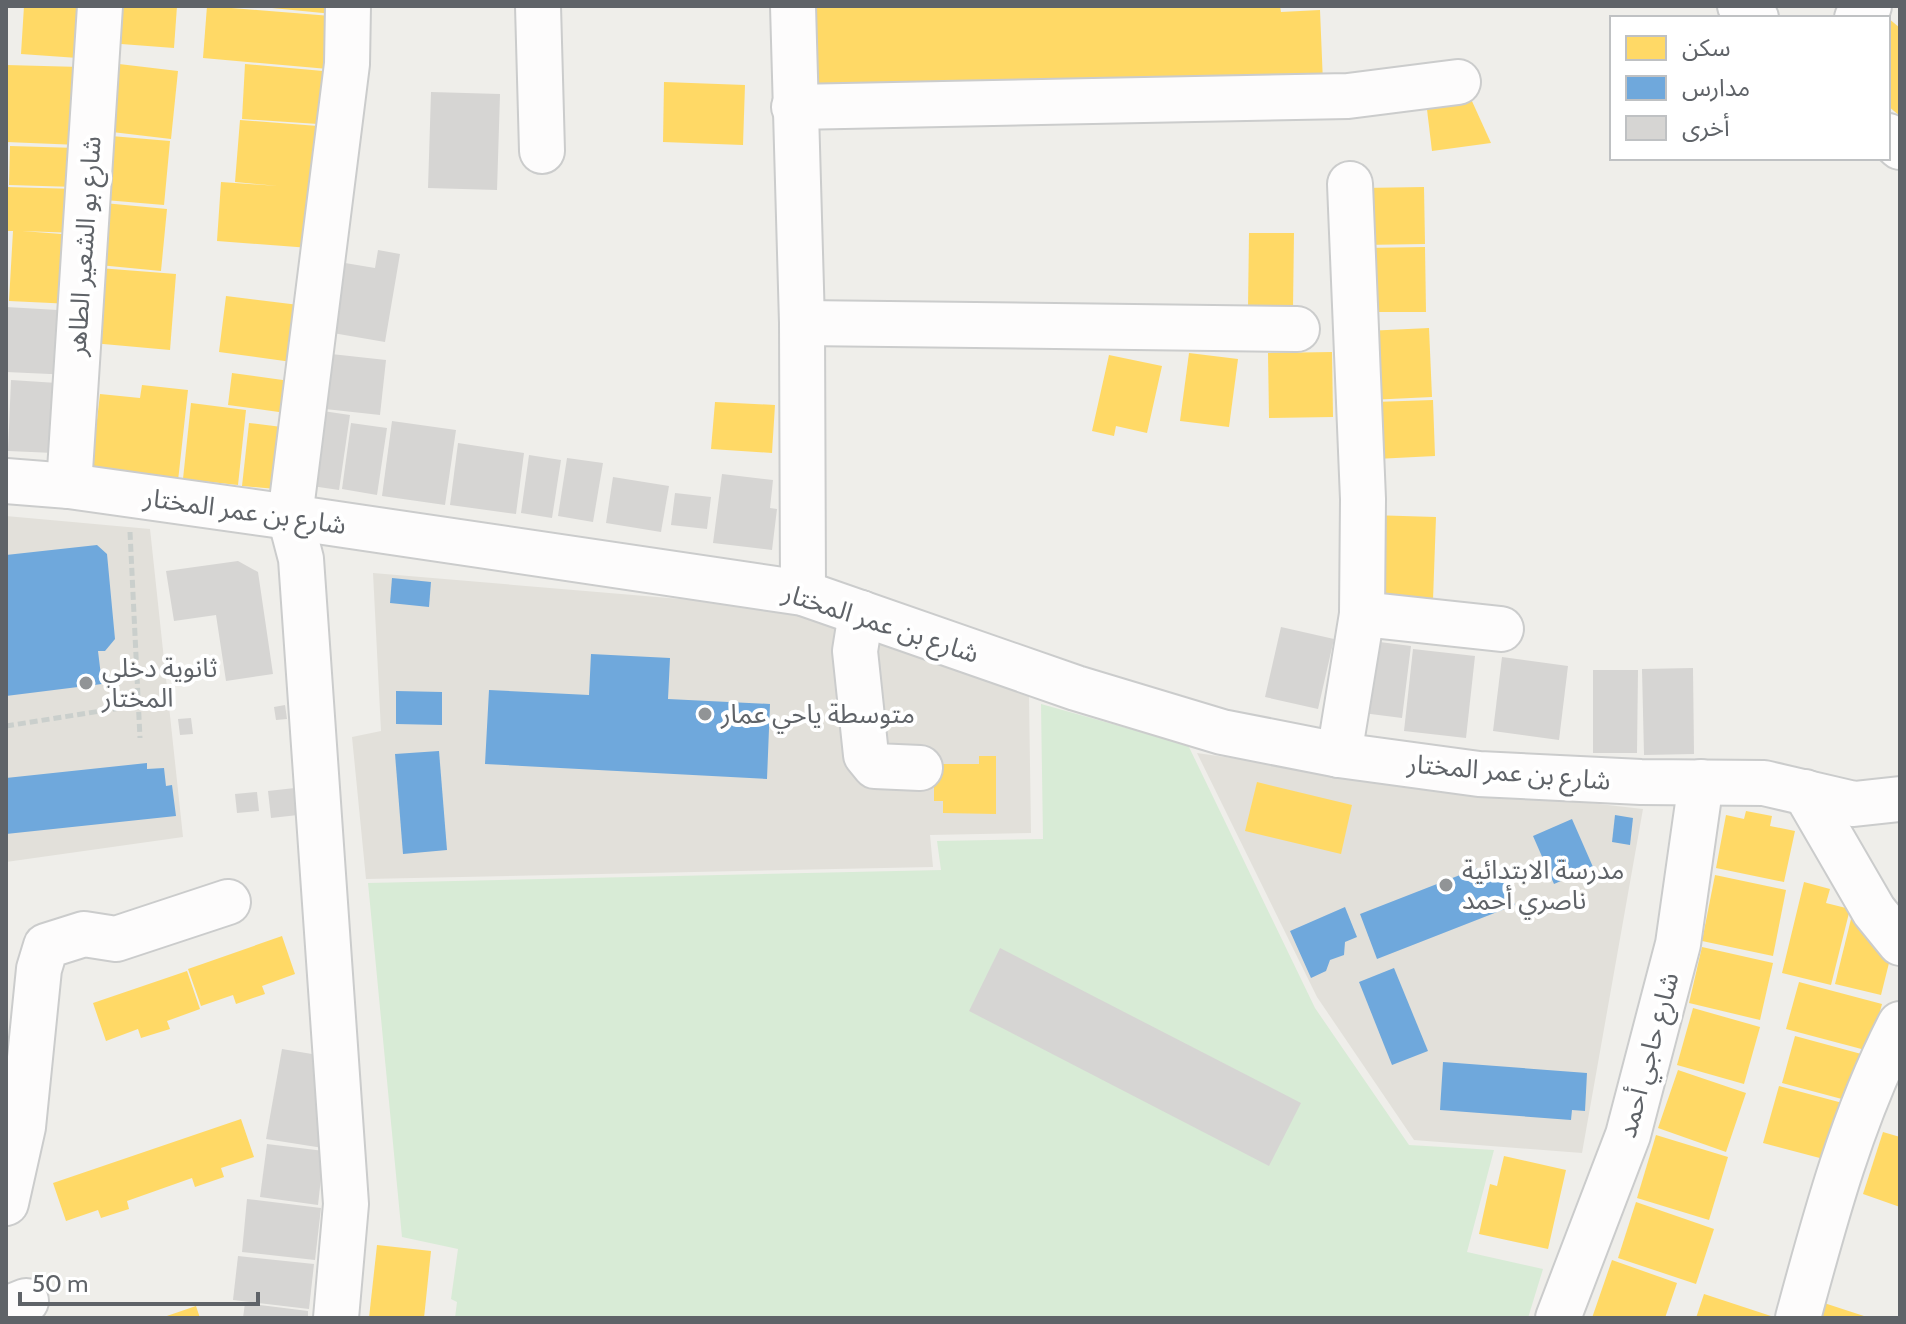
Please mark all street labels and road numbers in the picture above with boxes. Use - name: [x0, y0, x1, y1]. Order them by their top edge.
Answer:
- street label: شارع بو الشعير الطاهر: [60, 135, 111, 358]
- street label: شارع بن عمر المختار: [140, 481, 348, 544]
- street label: شارع بن عمر المختار: [777, 576, 983, 673]
- street label: شارع بن عمر المختار: [1405, 747, 1612, 800]
- street label: شارع حاجي أحمد: [1610, 969, 1689, 1142]

